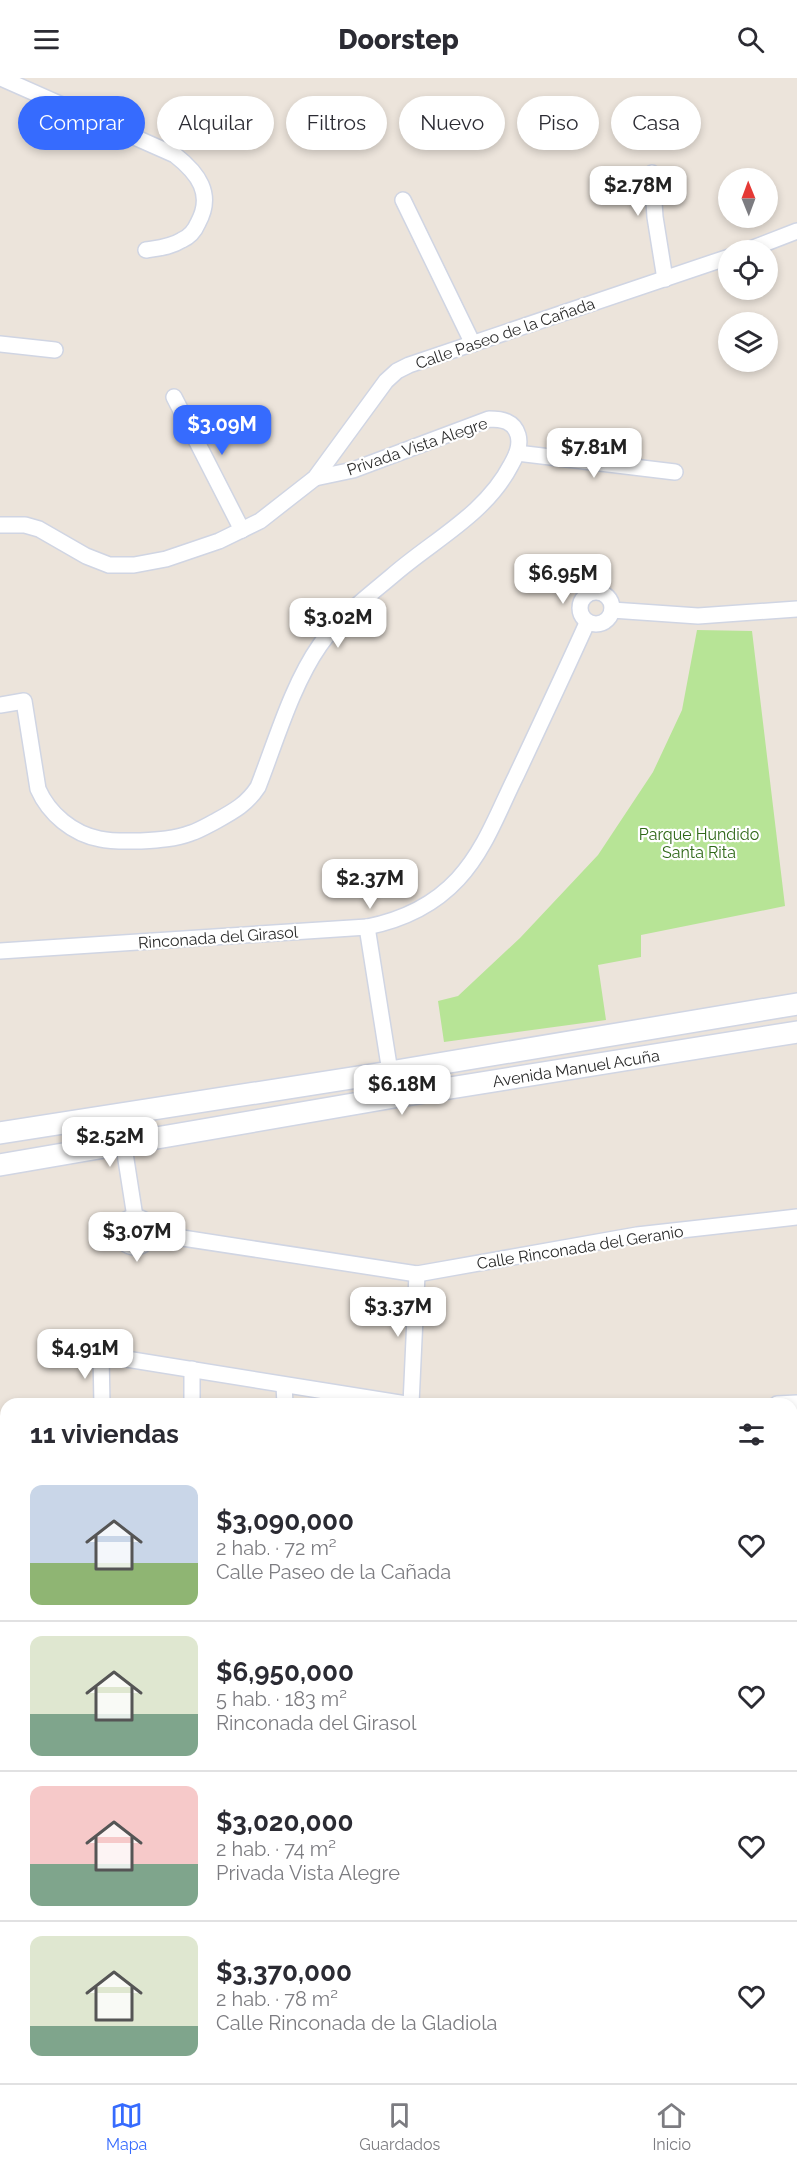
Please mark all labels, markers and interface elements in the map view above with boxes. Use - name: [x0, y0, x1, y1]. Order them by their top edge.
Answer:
- icon: menu: [30, 23, 63, 56]
- icon: search: [734, 23, 767, 56]
- text: Doorstep: [338, 24, 459, 55]
- chip: Comprar: [18, 96, 145, 150]
- chip: Alquilar: [157, 96, 274, 150]
- chip: Filtros: [286, 96, 387, 150]
- chip: Nuevo: [399, 96, 505, 150]
- chip: Piso: [517, 96, 599, 150]
- chip: Casa: [611, 96, 701, 150]
- pin: $2.78M: [589, 166, 687, 217]
- north arrow: [718, 168, 778, 228]
- map controls: [718, 168, 778, 372]
- text: $2.78M: [604, 173, 672, 197]
- button: locate: [718, 240, 778, 300]
- street label: Calle Paseo de la Cañada: [413, 294, 597, 373]
- button: layers: [718, 312, 778, 372]
- pin: $3.09M: [173, 405, 271, 456]
- text: $3.09M: [187, 412, 257, 436]
- street label: Privada Vista Alegre: [344, 414, 490, 479]
- pin: $7.81M: [545, 428, 643, 479]
- text: $7.81M: [561, 435, 627, 459]
- pin: $6.95M: [514, 554, 612, 605]
- text: $6.95M: [528, 561, 598, 585]
- pin: $3.02M: [289, 598, 387, 649]
- text: $3.02M: [303, 605, 373, 629]
- park label: Parque Hundido Santa Rita: [639, 825, 759, 862]
- pin: $2.37M: [321, 859, 419, 910]
- text: $2.37M: [336, 866, 404, 890]
- street label: Rinconada del Girasol: [137, 922, 299, 953]
- street label: Avenida Manuel Acuña: [491, 1046, 661, 1091]
- pin: $6.18M: [353, 1065, 451, 1116]
- text: $6.18M: [368, 1072, 436, 1096]
- pin: $2.52M: [61, 1117, 159, 1168]
- text: $2.52M: [76, 1124, 144, 1148]
- pin: $3.07M: [88, 1212, 186, 1263]
- text: $3.07M: [102, 1219, 172, 1243]
- street label: Calle Rinconada del Geranio: [475, 1222, 685, 1273]
- pin: $3.37M: [349, 1287, 447, 1338]
- text: $3.37M: [364, 1294, 432, 1318]
- pin: $4.91M: [36, 1329, 134, 1380]
- text: $4.91M: [51, 1336, 119, 1360]
- icon: filters: [735, 1418, 768, 1451]
- text: 11 viviendas: [30, 1419, 179, 1449]
- text: $3,090,000: [216, 1506, 354, 1536]
- icon: home: [78, 1509, 150, 1581]
- icon: heart: [735, 1529, 768, 1562]
- text: 2 hab. · 72 m²: [216, 1536, 337, 1560]
- text: Calle Paseo de la Cañada: [216, 1560, 451, 1584]
- text: $6,950,000: [216, 1657, 354, 1687]
- icon: home: [78, 1660, 150, 1732]
- icon: heart: [735, 1680, 768, 1713]
- text: 5 hab. · 183 m²: [216, 1687, 347, 1711]
- text: Rinconada del Girasol: [216, 1711, 416, 1735]
- text: $3,020,000: [216, 1807, 353, 1837]
- icon: home: [78, 1810, 150, 1882]
- icon: heart: [735, 1830, 768, 1863]
- text: 2 hab. · 74 m²: [216, 1837, 336, 1861]
- text: Privada Vista Alegre: [216, 1861, 400, 1885]
- text: $3,370,000: [216, 1957, 352, 1987]
- icon: home: [78, 1960, 150, 2032]
- icon: heart: [735, 1980, 768, 2013]
- text: 2 hab. · 78 m²: [216, 1987, 338, 2011]
- text: Calle Rinconada de la Gladiola: [216, 2011, 498, 2035]
- tab: Mapa: [106, 2099, 147, 2154]
- tab: Guardados: [359, 2099, 440, 2154]
- tab: Inicio: [652, 2099, 691, 2154]

